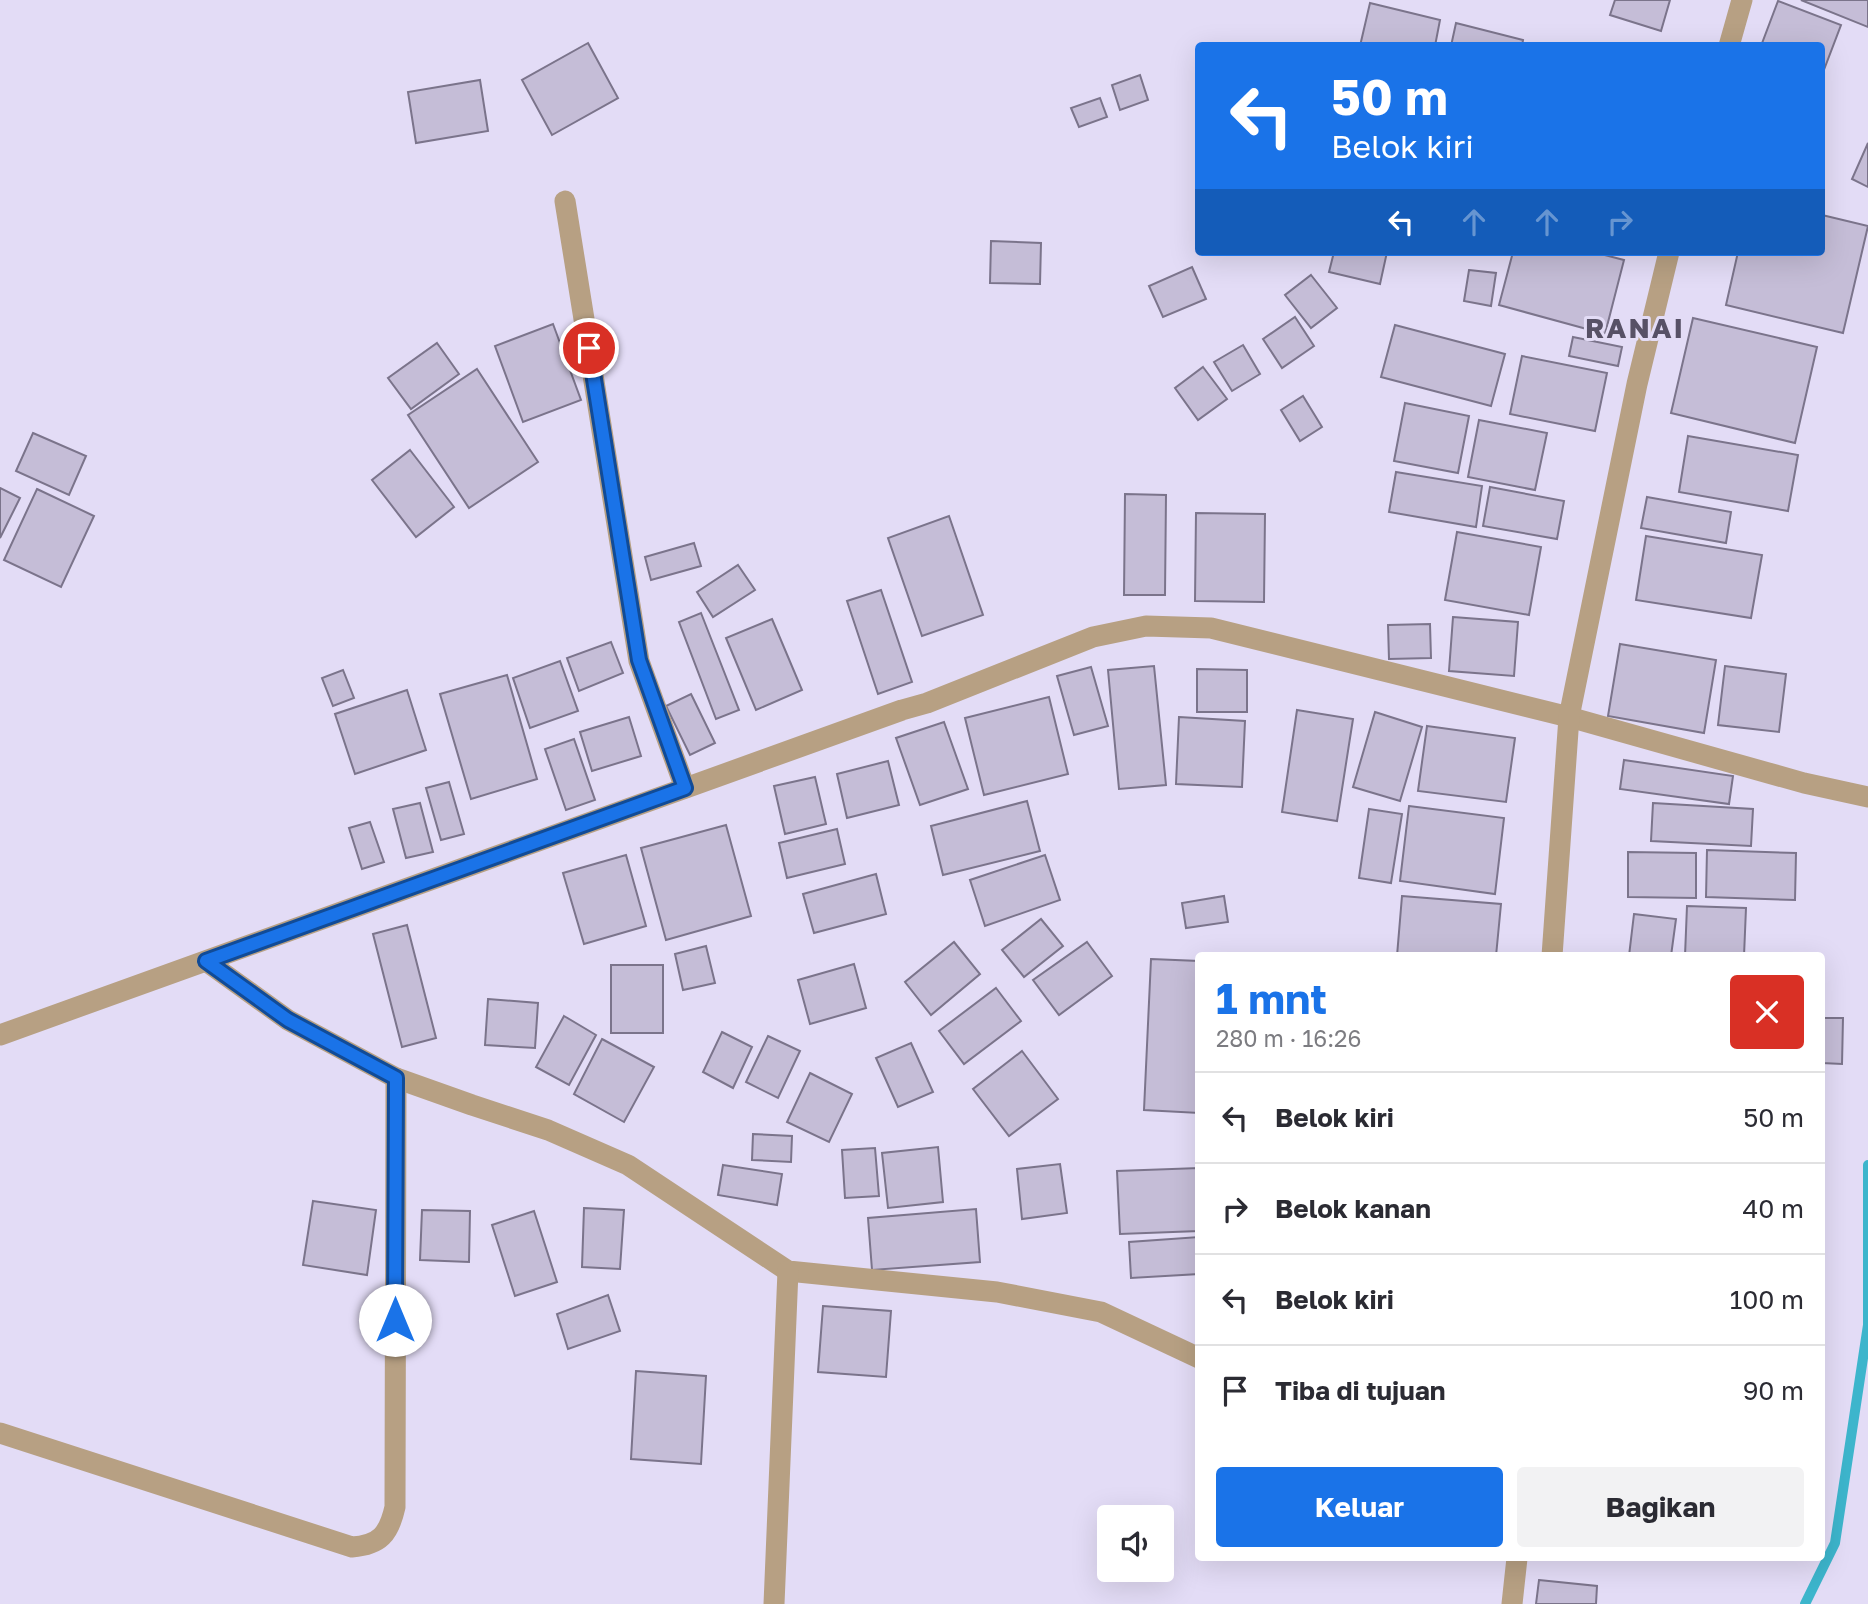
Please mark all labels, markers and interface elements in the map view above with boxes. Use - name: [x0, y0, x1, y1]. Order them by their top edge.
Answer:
- text: 50 m: [1331, 67, 1448, 126]
- icon: left: [1216, 70, 1307, 161]
- text: Belok kiri: [1331, 127, 1474, 165]
- icon: left: [1382, 203, 1420, 241]
- icon: ahead: [1455, 203, 1493, 241]
- icon: ahead: [1528, 203, 1566, 241]
- icon: right: [1601, 203, 1639, 241]
- district label: RANAI: [1585, 311, 1685, 344]
- pin: [559, 318, 619, 378]
- icon: arrive: [570, 329, 608, 367]
- text: 1 mnt: [1216, 973, 1327, 1023]
- button: close: [1730, 975, 1804, 1049]
- text: 280 m · 16:26: [1216, 1024, 1361, 1052]
- icon: left: [1216, 1099, 1254, 1137]
- text: Belok kiri: [1275, 1102, 1394, 1133]
- text: 50 m: [1743, 1102, 1804, 1133]
- icon: right: [1216, 1190, 1254, 1228]
- text: Belok kanan: [1275, 1193, 1431, 1224]
- text: 40 m: [1743, 1193, 1804, 1224]
- icon: left: [1216, 1281, 1254, 1319]
- position arrow: [358, 1283, 432, 1357]
- text: Belok kiri: [1275, 1284, 1394, 1315]
- text: 100 m: [1730, 1284, 1804, 1315]
- icon: arrive: [1216, 1372, 1254, 1410]
- text: Tiba di tujuan: [1275, 1375, 1445, 1406]
- text: 90 m: [1743, 1375, 1804, 1406]
- button: Keluar: [1216, 1467, 1503, 1547]
- button: Bagikan: [1517, 1467, 1804, 1547]
- map controls: [1097, 1505, 1174, 1582]
- button: sound: [1097, 1505, 1174, 1582]

